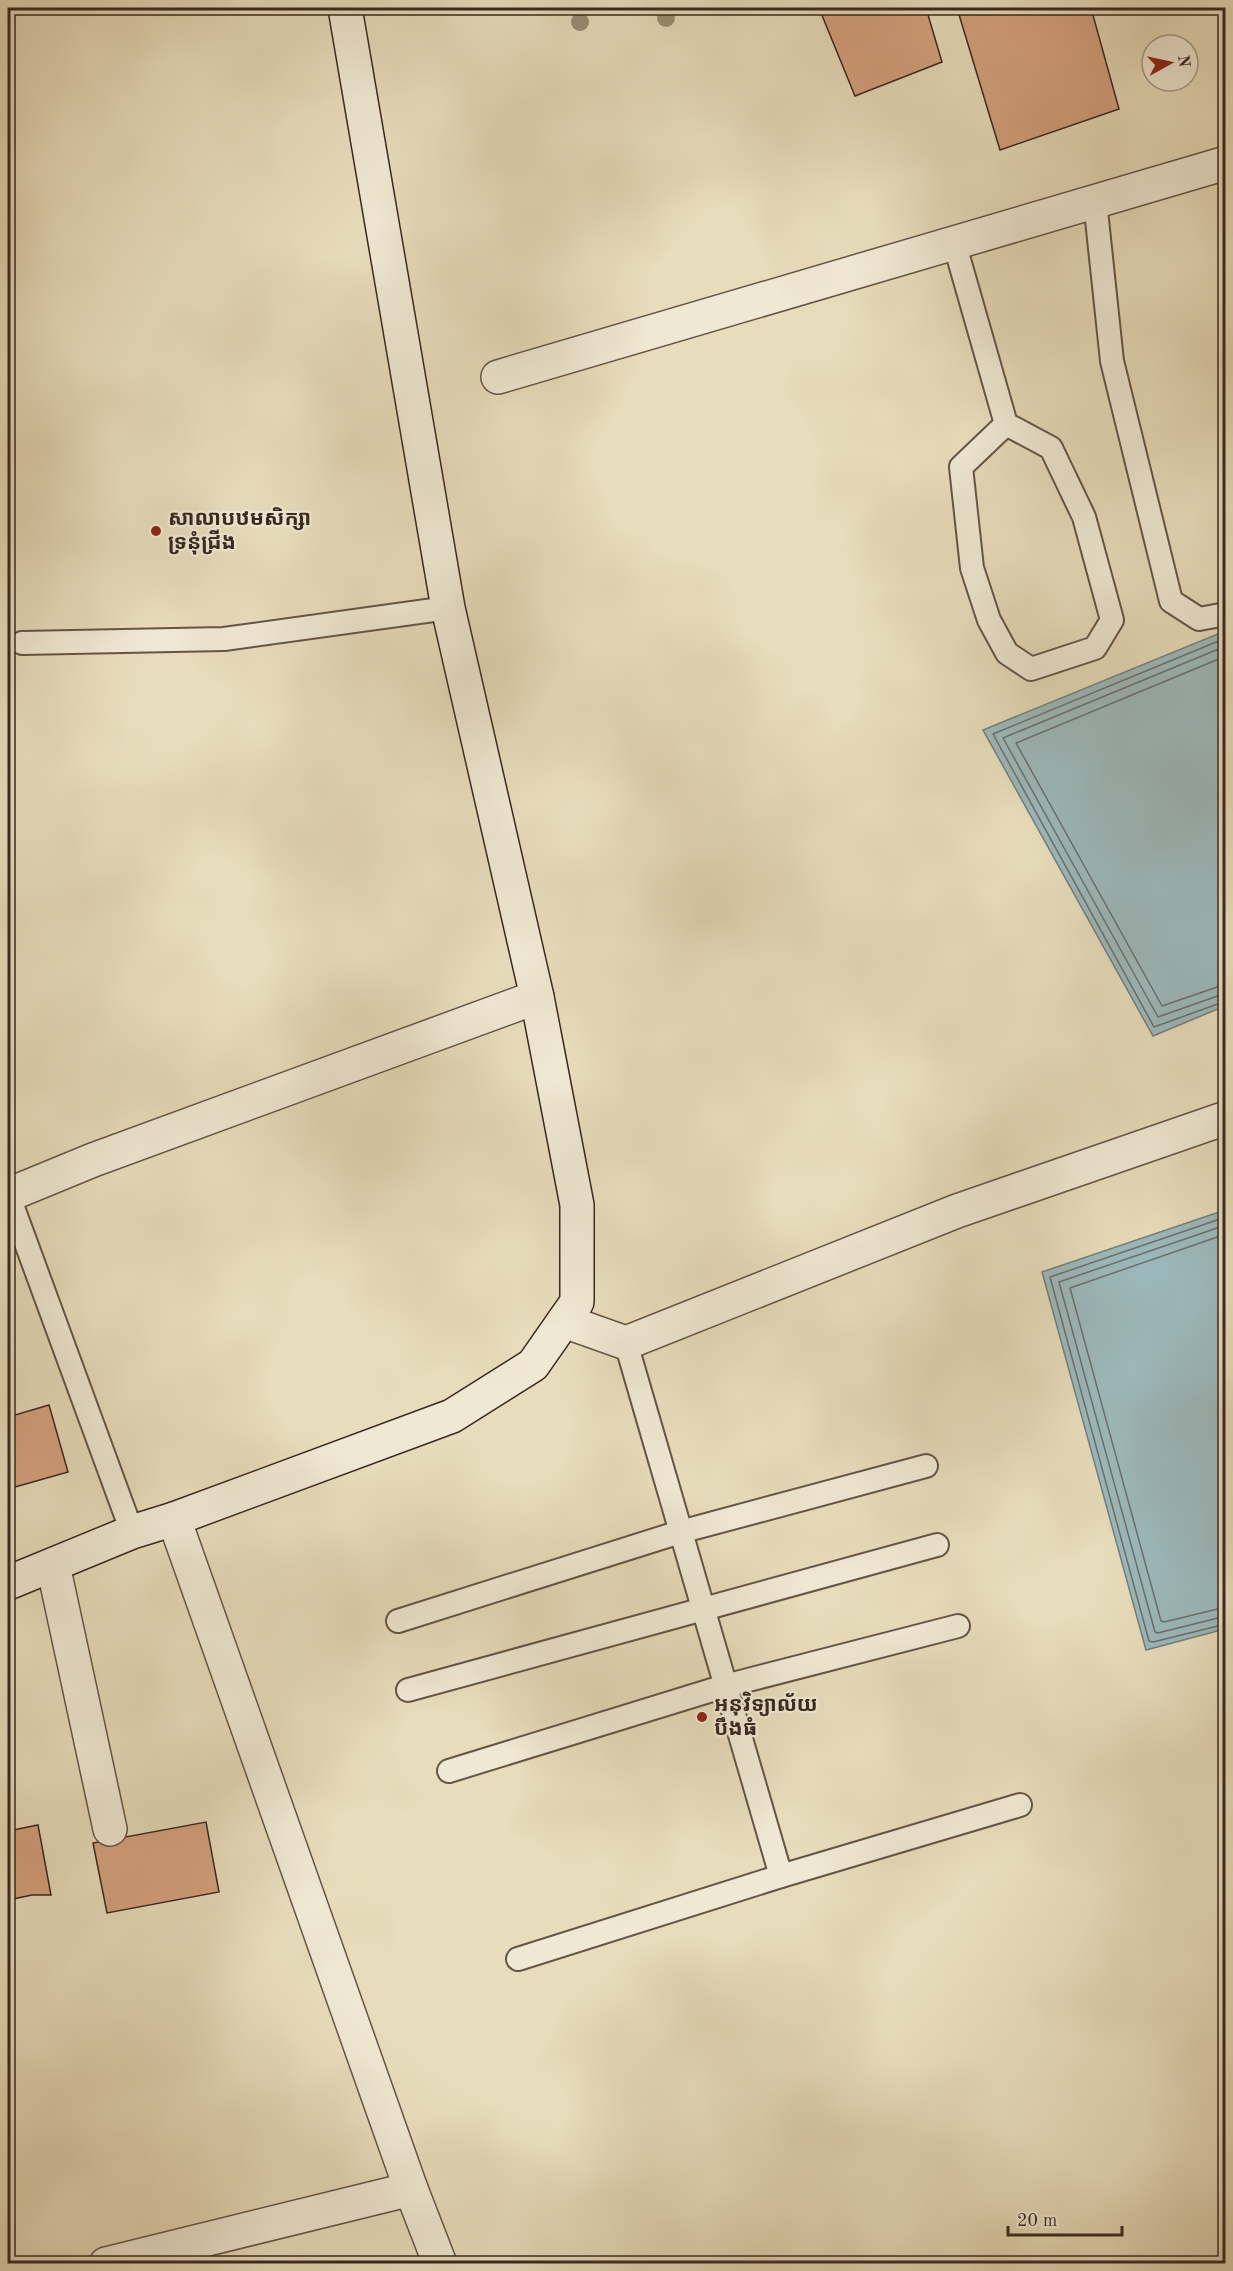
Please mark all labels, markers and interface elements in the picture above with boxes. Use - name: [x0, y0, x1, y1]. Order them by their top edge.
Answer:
- north arrow: [1140, 33, 1200, 93]
- text: N: [1174, 54, 1192, 69]
- place label: សាលាបឋមសិក្សា ទ្រនុំជ្រីង: [168, 507, 311, 555]
- marker: សាលាបឋមសិក្សា ទ្រនុំជ្រីង: [149, 524, 163, 538]
- place label: អនុវិទ្យាល័យ បឹងធំ: [714, 1691, 818, 1740]
- marker: អនុវិទ្យាល័យ បឹងធំ: [695, 1710, 709, 1724]
- scale bar: [1008, 2199, 1122, 2237]
- text: 20 m: [1017, 2212, 1057, 2230]

